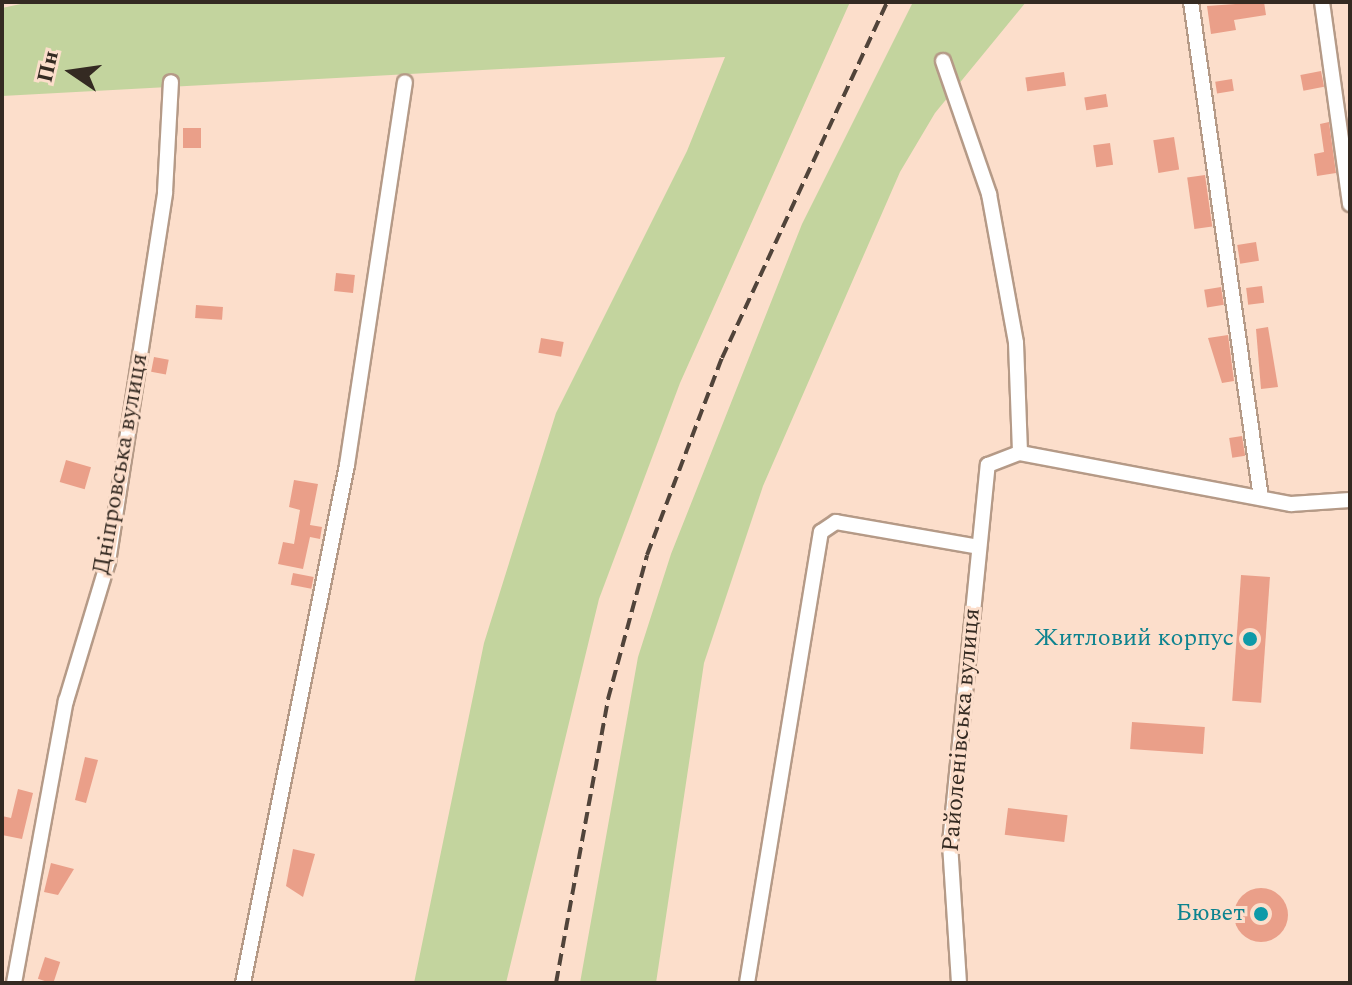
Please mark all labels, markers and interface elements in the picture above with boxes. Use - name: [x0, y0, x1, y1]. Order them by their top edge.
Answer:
- north arrow: [32, 32, 112, 112]
- text: Пн: [28, 47, 68, 86]
- street label: Дніпровська вулиця: [87, 351, 155, 577]
- street label: Райоленівська вулиця: [937, 607, 987, 853]
- place label: Житловий корпус: [1034, 625, 1234, 653]
- marker: Житловий корпус: [1241, 630, 1259, 648]
- place label: Бювет: [1176, 900, 1245, 928]
- marker: Бювет: [1252, 905, 1270, 923]

